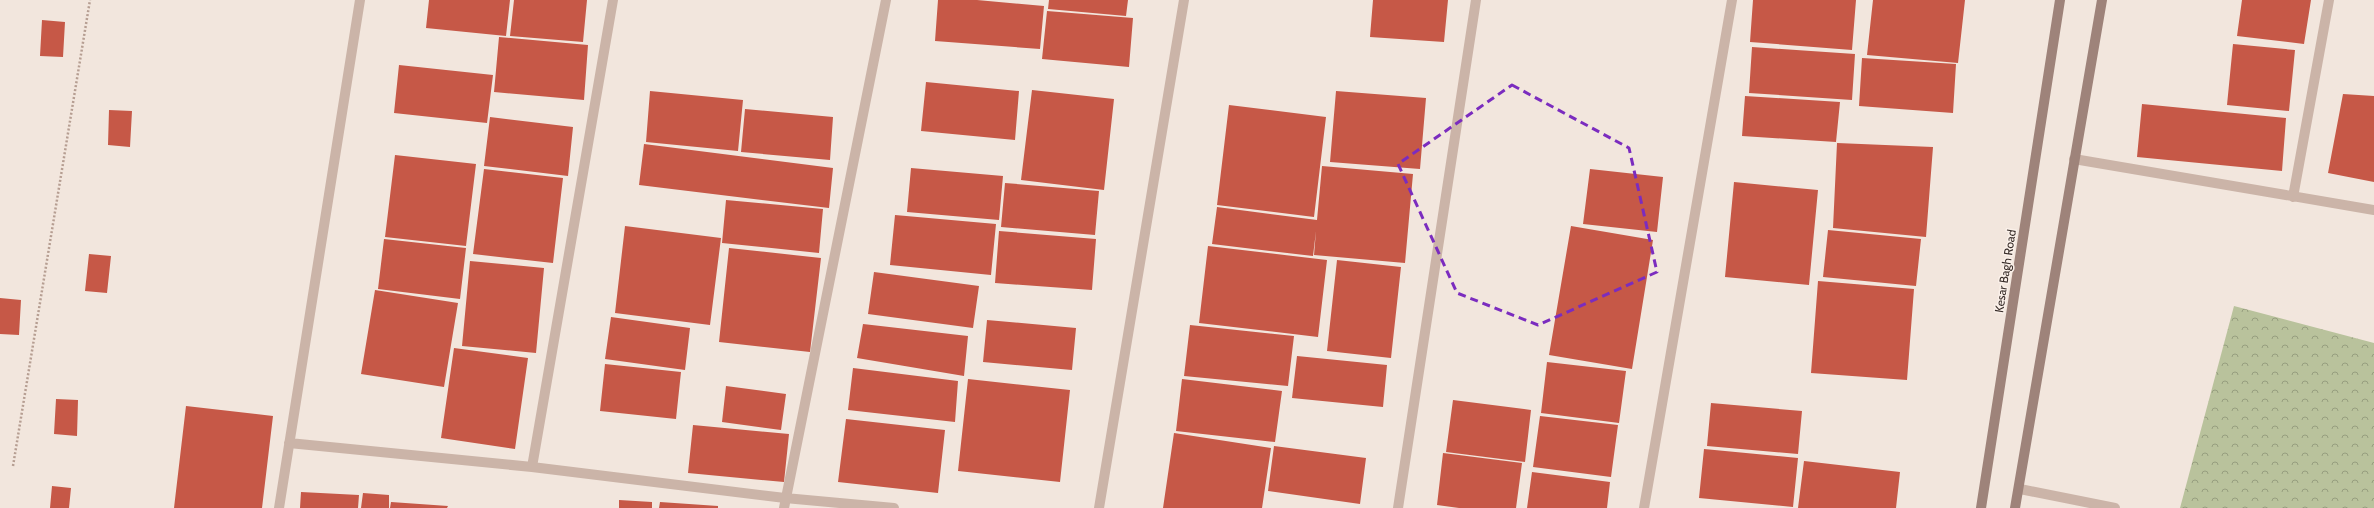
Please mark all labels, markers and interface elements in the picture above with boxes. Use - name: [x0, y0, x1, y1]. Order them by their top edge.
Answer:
- street label: Kesar Bagh Road: [1991, 228, 2019, 314]

